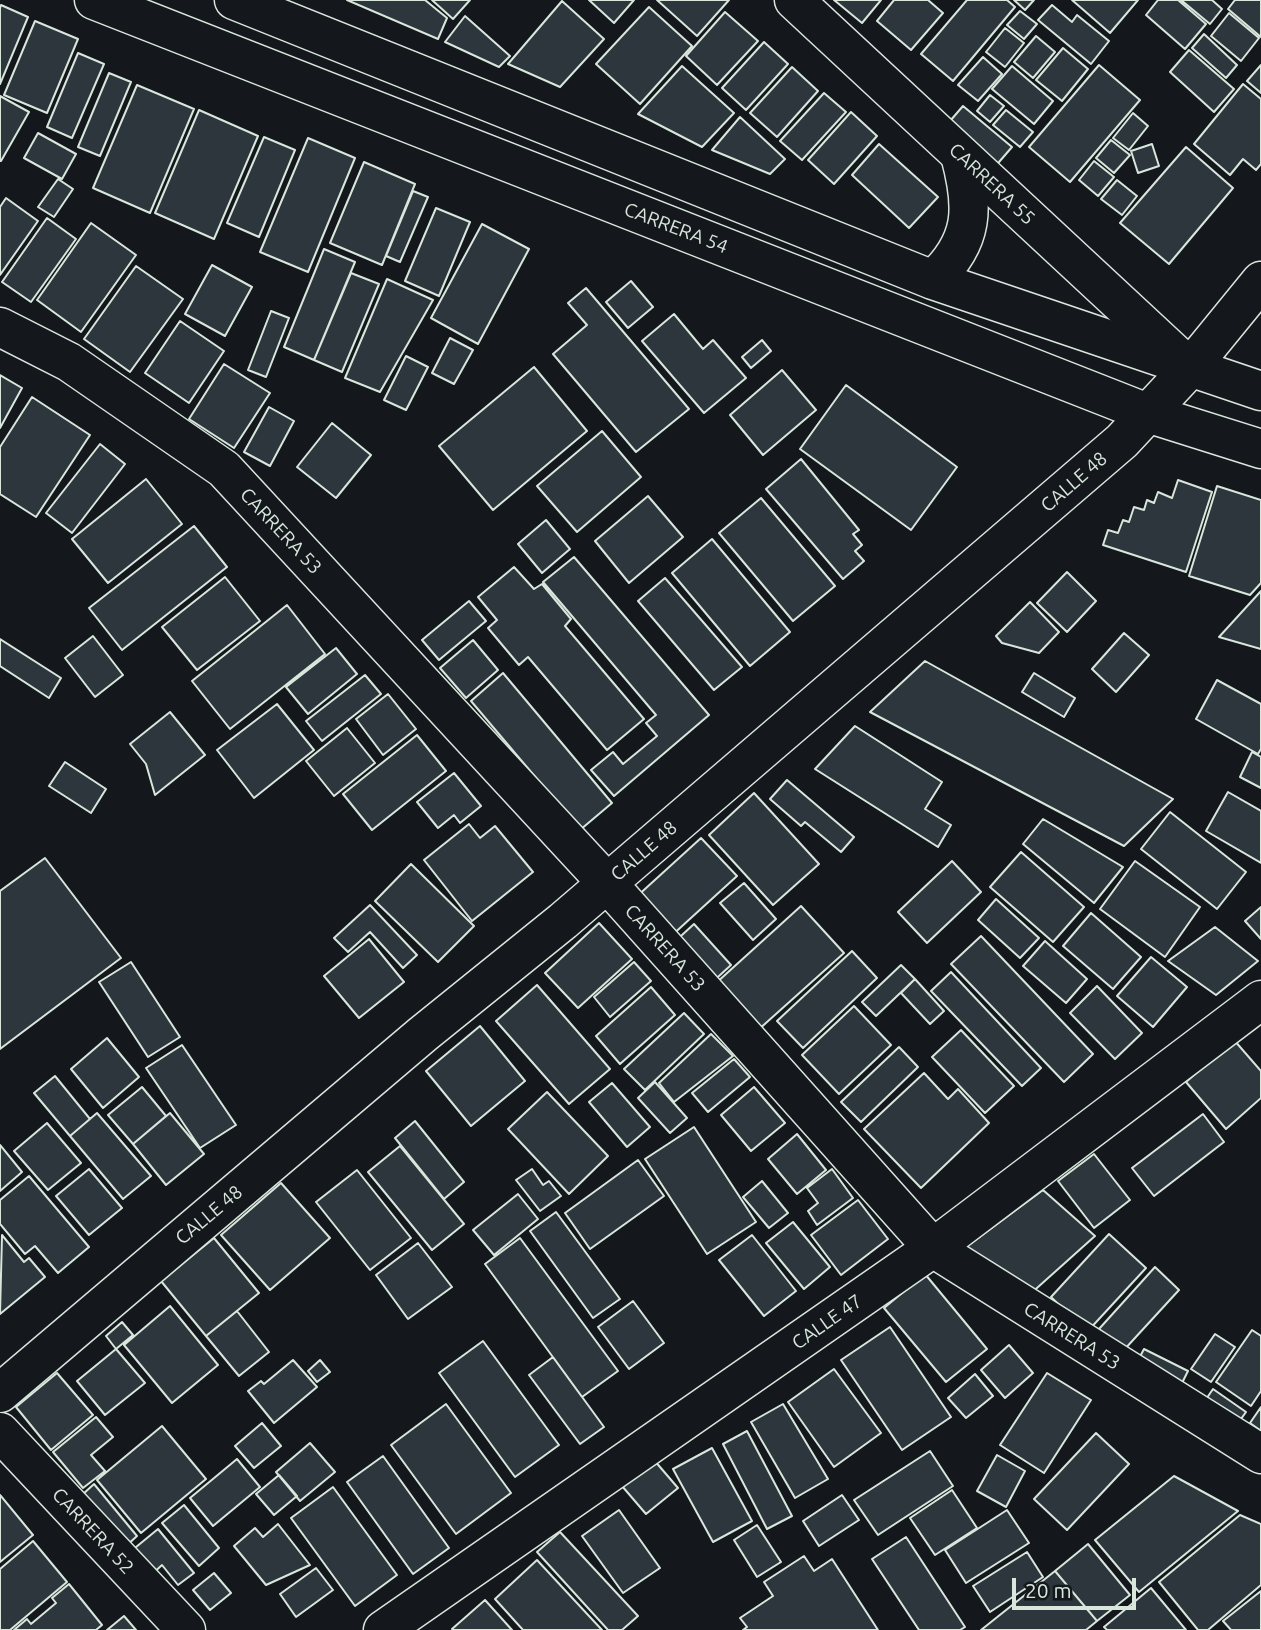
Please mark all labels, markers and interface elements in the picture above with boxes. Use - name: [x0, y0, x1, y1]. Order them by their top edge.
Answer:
- street label: CARRERA 55: [944, 138, 1040, 230]
- street label: CARRERA 54: [621, 198, 731, 258]
- street label: CALLE 48: [1036, 447, 1112, 517]
- street label: CARRERA 53: [235, 483, 327, 579]
- street label: CALLE 48: [606, 816, 682, 886]
- street label: CARRERA 53: [620, 900, 710, 996]
- street label: CALLE 48: [171, 1180, 247, 1250]
- street label: CALLE 47: [788, 1290, 866, 1354]
- street label: CARRERA 53: [1020, 1297, 1124, 1375]
- street label: CARRERA 52: [47, 1483, 139, 1579]
- scale bar: [1016, 1564, 1140, 1608]
- text: 20 m: [1025, 1578, 1072, 1602]

